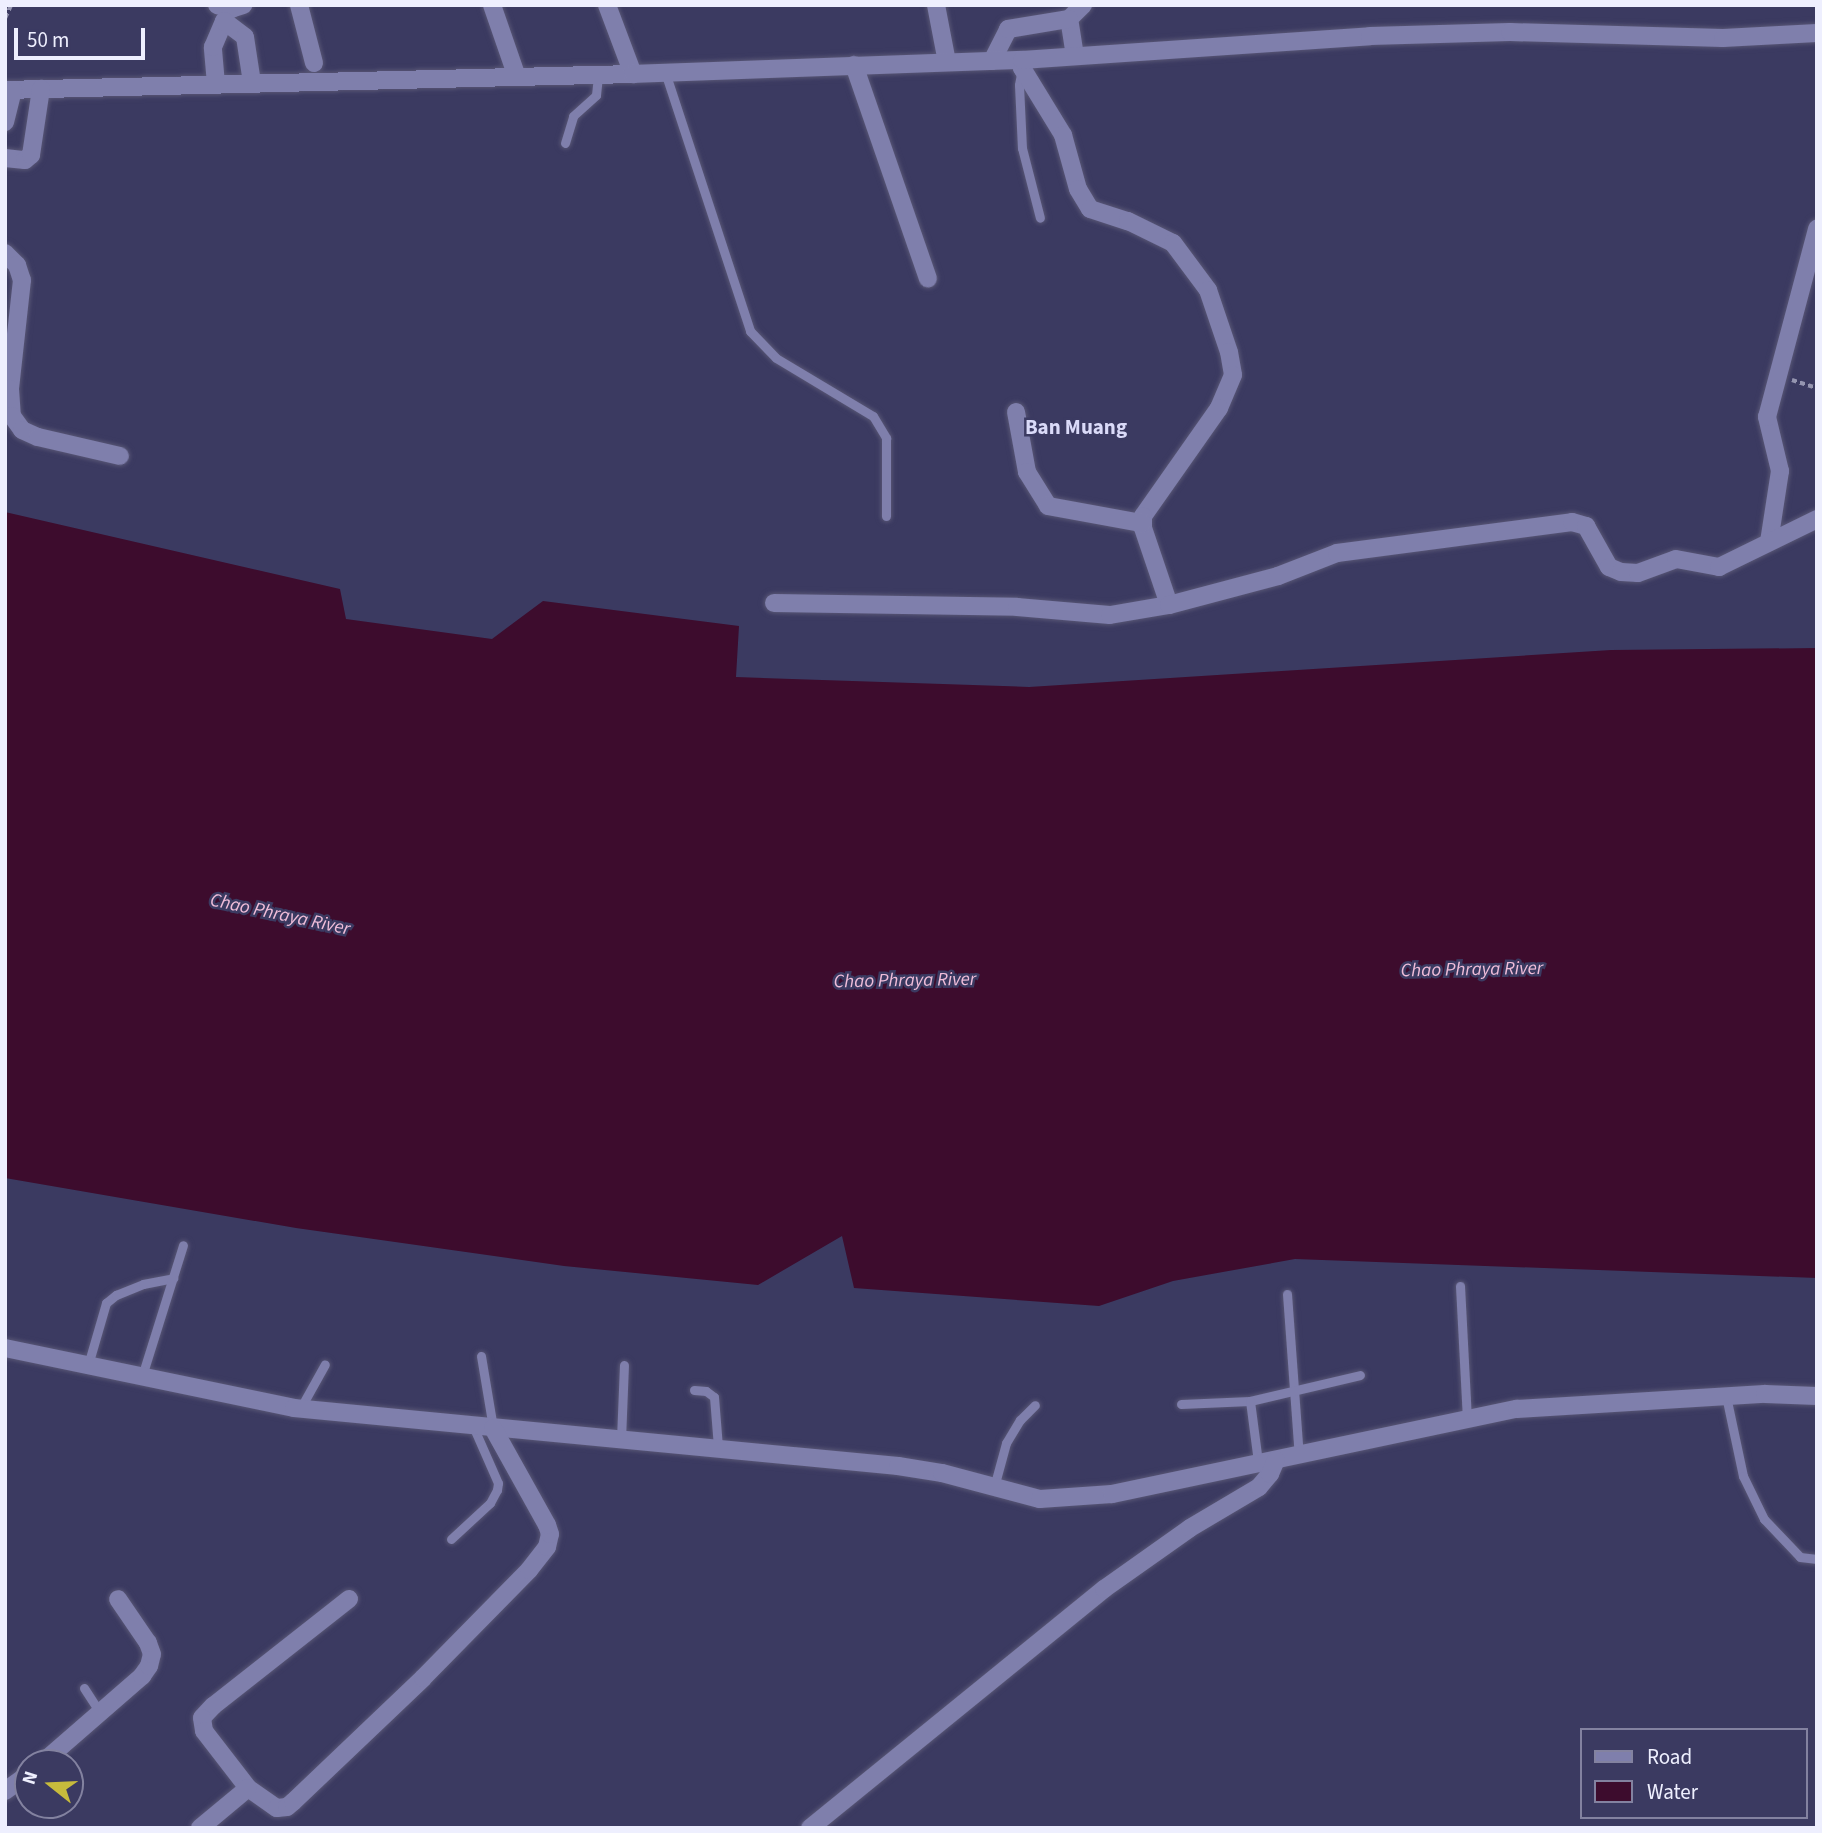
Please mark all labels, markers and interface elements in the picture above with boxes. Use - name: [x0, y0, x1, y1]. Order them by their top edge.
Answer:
- scale bar: [18, 14, 149, 58]
- text: 50 m: [27, 25, 69, 55]
- district label: Ban Muang: [1025, 414, 1127, 440]
- water label: Chao Phraya River: [208, 889, 352, 941]
- water label: Chao Phraya River: [1401, 957, 1543, 983]
- water label: Chao Phraya River: [834, 968, 976, 994]
- legend: [1580, 1728, 1808, 1819]
- text: Road: [1647, 1742, 1692, 1772]
- north arrow: [14, 1749, 84, 1819]
- text: N: [16, 1768, 45, 1788]
- text: Water: [1647, 1777, 1698, 1807]

